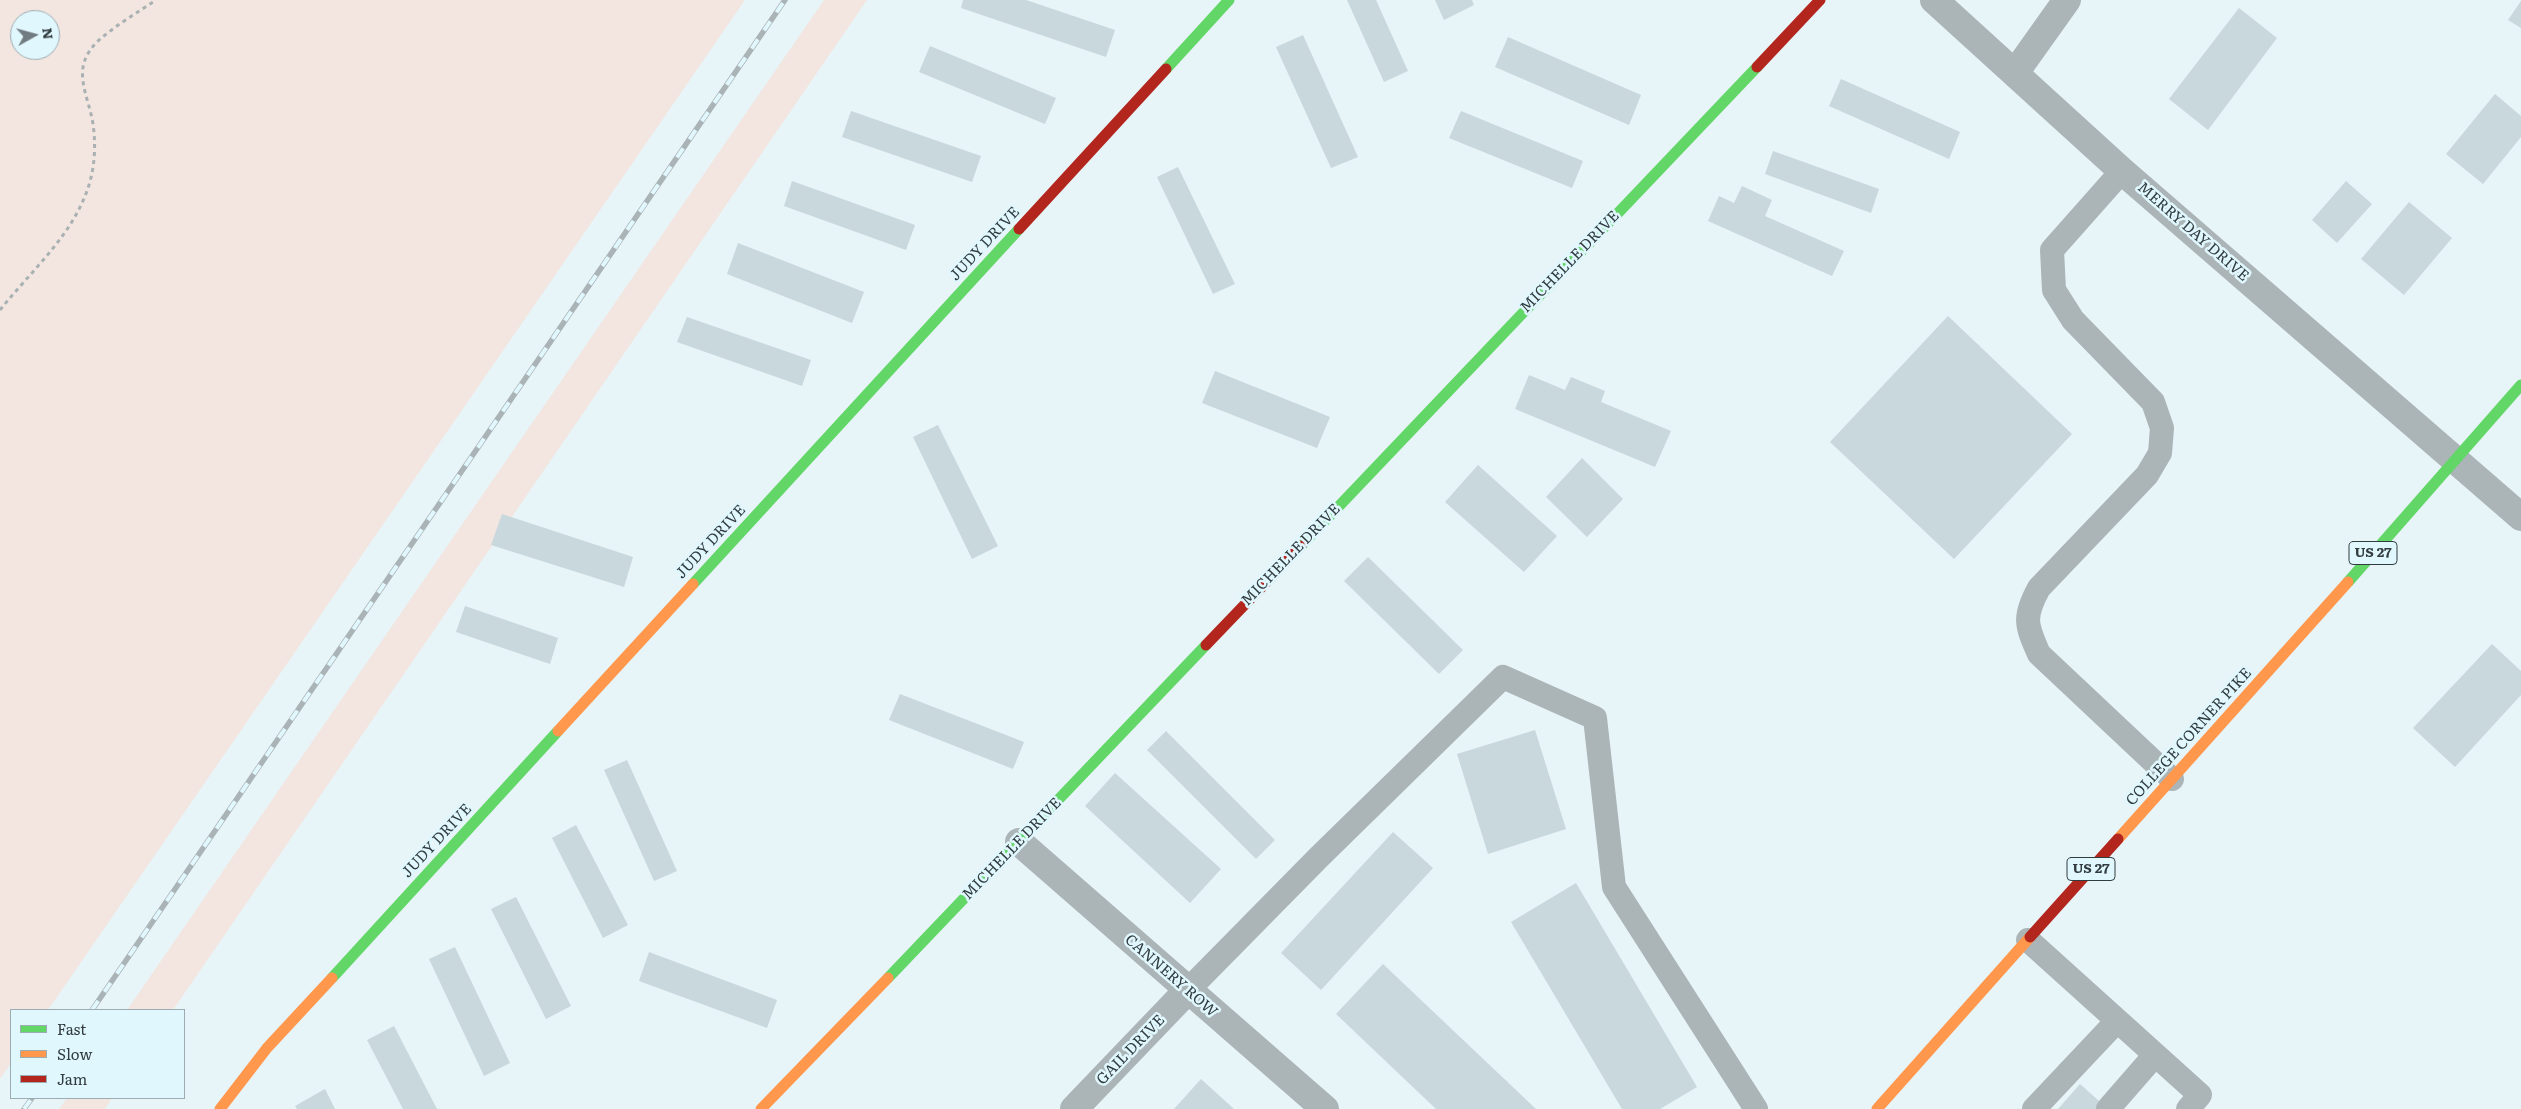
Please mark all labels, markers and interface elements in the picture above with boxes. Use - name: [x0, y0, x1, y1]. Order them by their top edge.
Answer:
- north arrow: [10, 10, 60, 60]
- text: N: [38, 26, 60, 40]
- street label: MERRY DAY DRIVE: [2134, 179, 2252, 285]
- street label: JUDY DRIVE: [946, 203, 1024, 285]
- street label: MICHELLE DRIVE: [1517, 207, 1623, 317]
- street label: MICHELLE DRIVE: [1238, 500, 1344, 610]
- street label: JUDY DRIVE: [672, 501, 750, 583]
- road number: US 27: [2349, 542, 2397, 564]
- street label: COLLEGE CORNER PIKE: [2122, 665, 2256, 809]
- street label: MICHELLE DRIVE: [959, 794, 1065, 904]
- street label: JUDY DRIVE: [398, 800, 476, 882]
- road number: US 27: [2067, 858, 2115, 881]
- street label: CANNERY ROW: [1121, 931, 1221, 1021]
- legend: [10, 1009, 185, 1099]
- street label: GAIL DRIVE: [1093, 1011, 1169, 1089]
- text: Fast: [57, 1017, 86, 1040]
- text: Slow: [57, 1042, 92, 1065]
- text: Jam: [57, 1067, 87, 1090]

